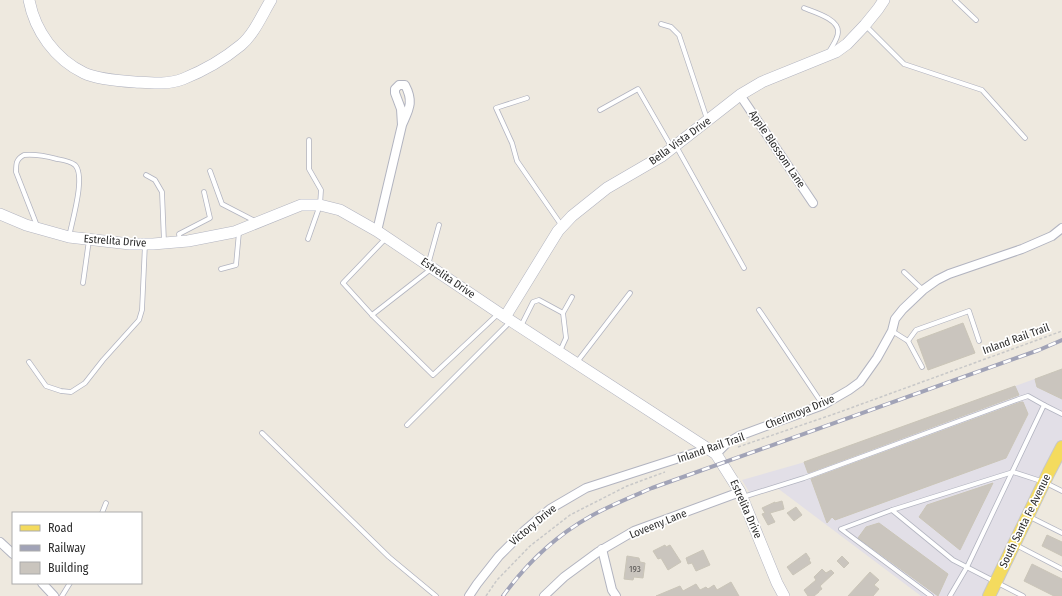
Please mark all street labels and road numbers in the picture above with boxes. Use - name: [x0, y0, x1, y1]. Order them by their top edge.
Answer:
- street label: Apple Blossom Lane: [746, 108, 808, 190]
- street label: Bella Vista Drive: [647, 114, 713, 168]
- street label: Estrelita Drive: [83, 232, 147, 250]
- street label: Estrelita Drive: [418, 255, 478, 301]
- street label: Inland Rail Trail: [981, 321, 1051, 357]
- street label: Cherimoya Drive: [763, 392, 837, 432]
- street label: Inland Rail Trail: [676, 430, 746, 466]
- street label: South Santa Fe Avenue: [997, 472, 1053, 570]
- street label: Estrelita Drive: [727, 478, 765, 540]
- street label: Victory Drive: [507, 502, 559, 548]
- street label: Loveeny Lane: [627, 507, 689, 541]

